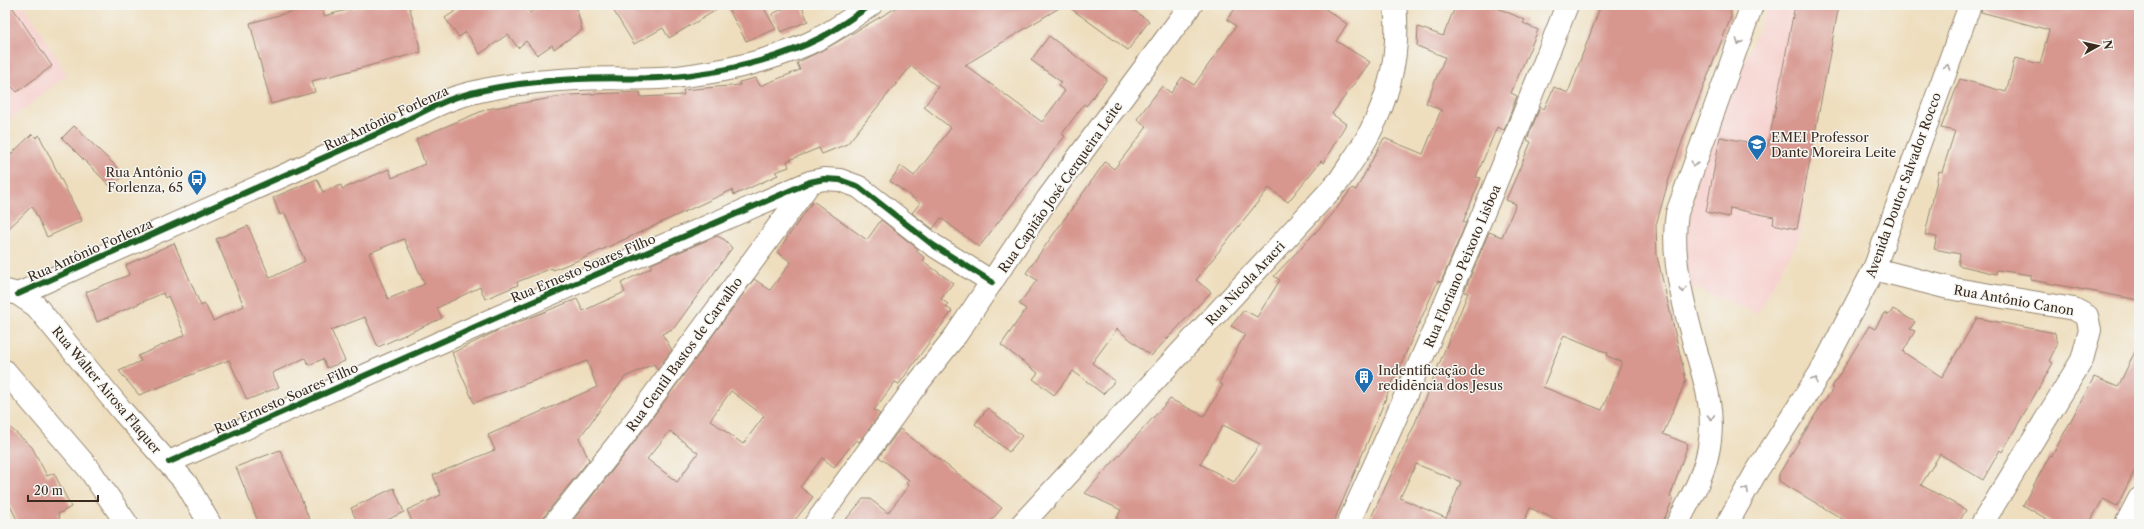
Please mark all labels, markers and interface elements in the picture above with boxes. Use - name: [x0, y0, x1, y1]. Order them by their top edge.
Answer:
- north arrow: [2078, 26, 2118, 66]
- one-way arrow: [1735, 38, 1743, 45]
- text: N: [2100, 39, 2116, 51]
- one-way arrow: [1943, 64, 1951, 71]
- street label: Rua Antônio Forlenza: [321, 82, 451, 154]
- street label: Avenida Doutor Salvador Rocco: [1862, 90, 1944, 281]
- street label: Rua Capitão José Cerqueira Leite: [995, 98, 1125, 276]
- place label: EMEI Professor Dante Moreira Leite: [1771, 129, 1896, 160]
- school or university icon: EMEI Professor Dante Moreira Leite: [1746, 133, 1768, 161]
- one-way arrow: [1691, 160, 1699, 167]
- place label: Rua Antônio Forlenza, 65: [105, 164, 183, 195]
- bus stop icon: Rua Antônio Forlenza, 65: [186, 168, 208, 196]
- street label: Rua Floriano Peixoto Lisboa: [1420, 182, 1504, 350]
- street label: Rua Antônio Forlenza: [25, 215, 155, 285]
- street label: Rua Ernesto Soares Filho: [508, 230, 658, 306]
- street label: Rua Nicola Aracri: [1202, 238, 1288, 328]
- street label: Rua Gentil Bastos de Carvalho: [623, 274, 745, 434]
- street label: Rua Antônio Canon: [1952, 282, 2076, 318]
- one-way arrow: [1678, 287, 1686, 293]
- street label: Rua Walter Airosa Flaquer: [49, 323, 165, 457]
- street label: Rua Ernesto Soares Filho: [212, 359, 360, 437]
- place label: Indentificação de redidẽncia dos Jesus: [1378, 362, 1503, 393]
- building icon: Indentificação de redidẽncia dos Jesus: [1353, 366, 1375, 394]
- one-way arrow: [1811, 377, 1818, 384]
- one-way arrow: [1706, 414, 1715, 420]
- scale bar: [28, 477, 98, 503]
- text: 20 m: [34, 483, 63, 498]
- one-way arrow: [1741, 487, 1749, 494]

